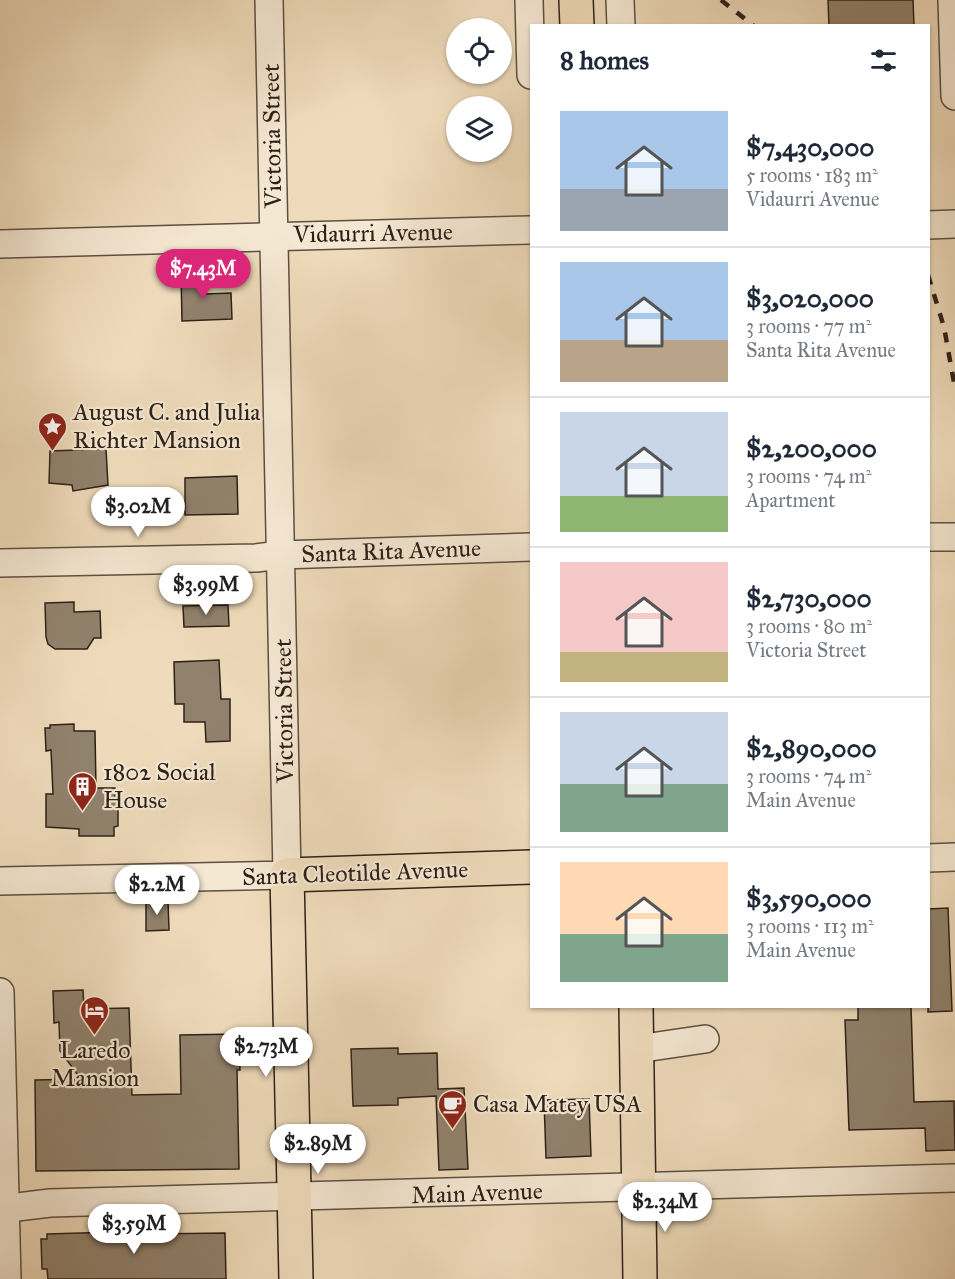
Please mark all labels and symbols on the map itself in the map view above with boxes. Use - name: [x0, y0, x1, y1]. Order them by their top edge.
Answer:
- street label: Victoria Street: [256, 63, 288, 210]
- street label: Vidaurri Avenue: [292, 217, 453, 249]
- pin: $7.43M: [154, 249, 252, 300]
- place label: August C. and Julia Richter Mansion: [72, 397, 261, 455]
- place icon: August C. and Julia Richter Mansion: [36, 410, 68, 452]
- pin: $3.02M: [89, 487, 187, 538]
- street label: Santa Rita Avenue: [301, 533, 481, 569]
- pin: $3.99M: [157, 565, 255, 616]
- street label: Victoria Street: [268, 638, 300, 785]
- place label: 1802 Social House: [103, 757, 216, 815]
- building icon: 1802 Social House: [66, 770, 98, 812]
- street label: Santa Cleotilde Avenue: [241, 854, 469, 892]
- pin: $2.2M: [115, 865, 199, 916]
- hotel icon: Laredo Mansion: [79, 994, 111, 1036]
- pin: $2.73M: [217, 1027, 315, 1078]
- place label: Laredo Mansion: [51, 1035, 139, 1093]
- cafe icon: Casa Matey USA: [436, 1088, 468, 1130]
- place label: Casa Matey USA: [473, 1089, 642, 1119]
- pin: $2.89M: [269, 1124, 367, 1175]
- street label: Main Avenue: [411, 1176, 543, 1210]
- pin: $2.34M: [616, 1182, 714, 1233]
- pin: $3.59M: [85, 1204, 183, 1255]

